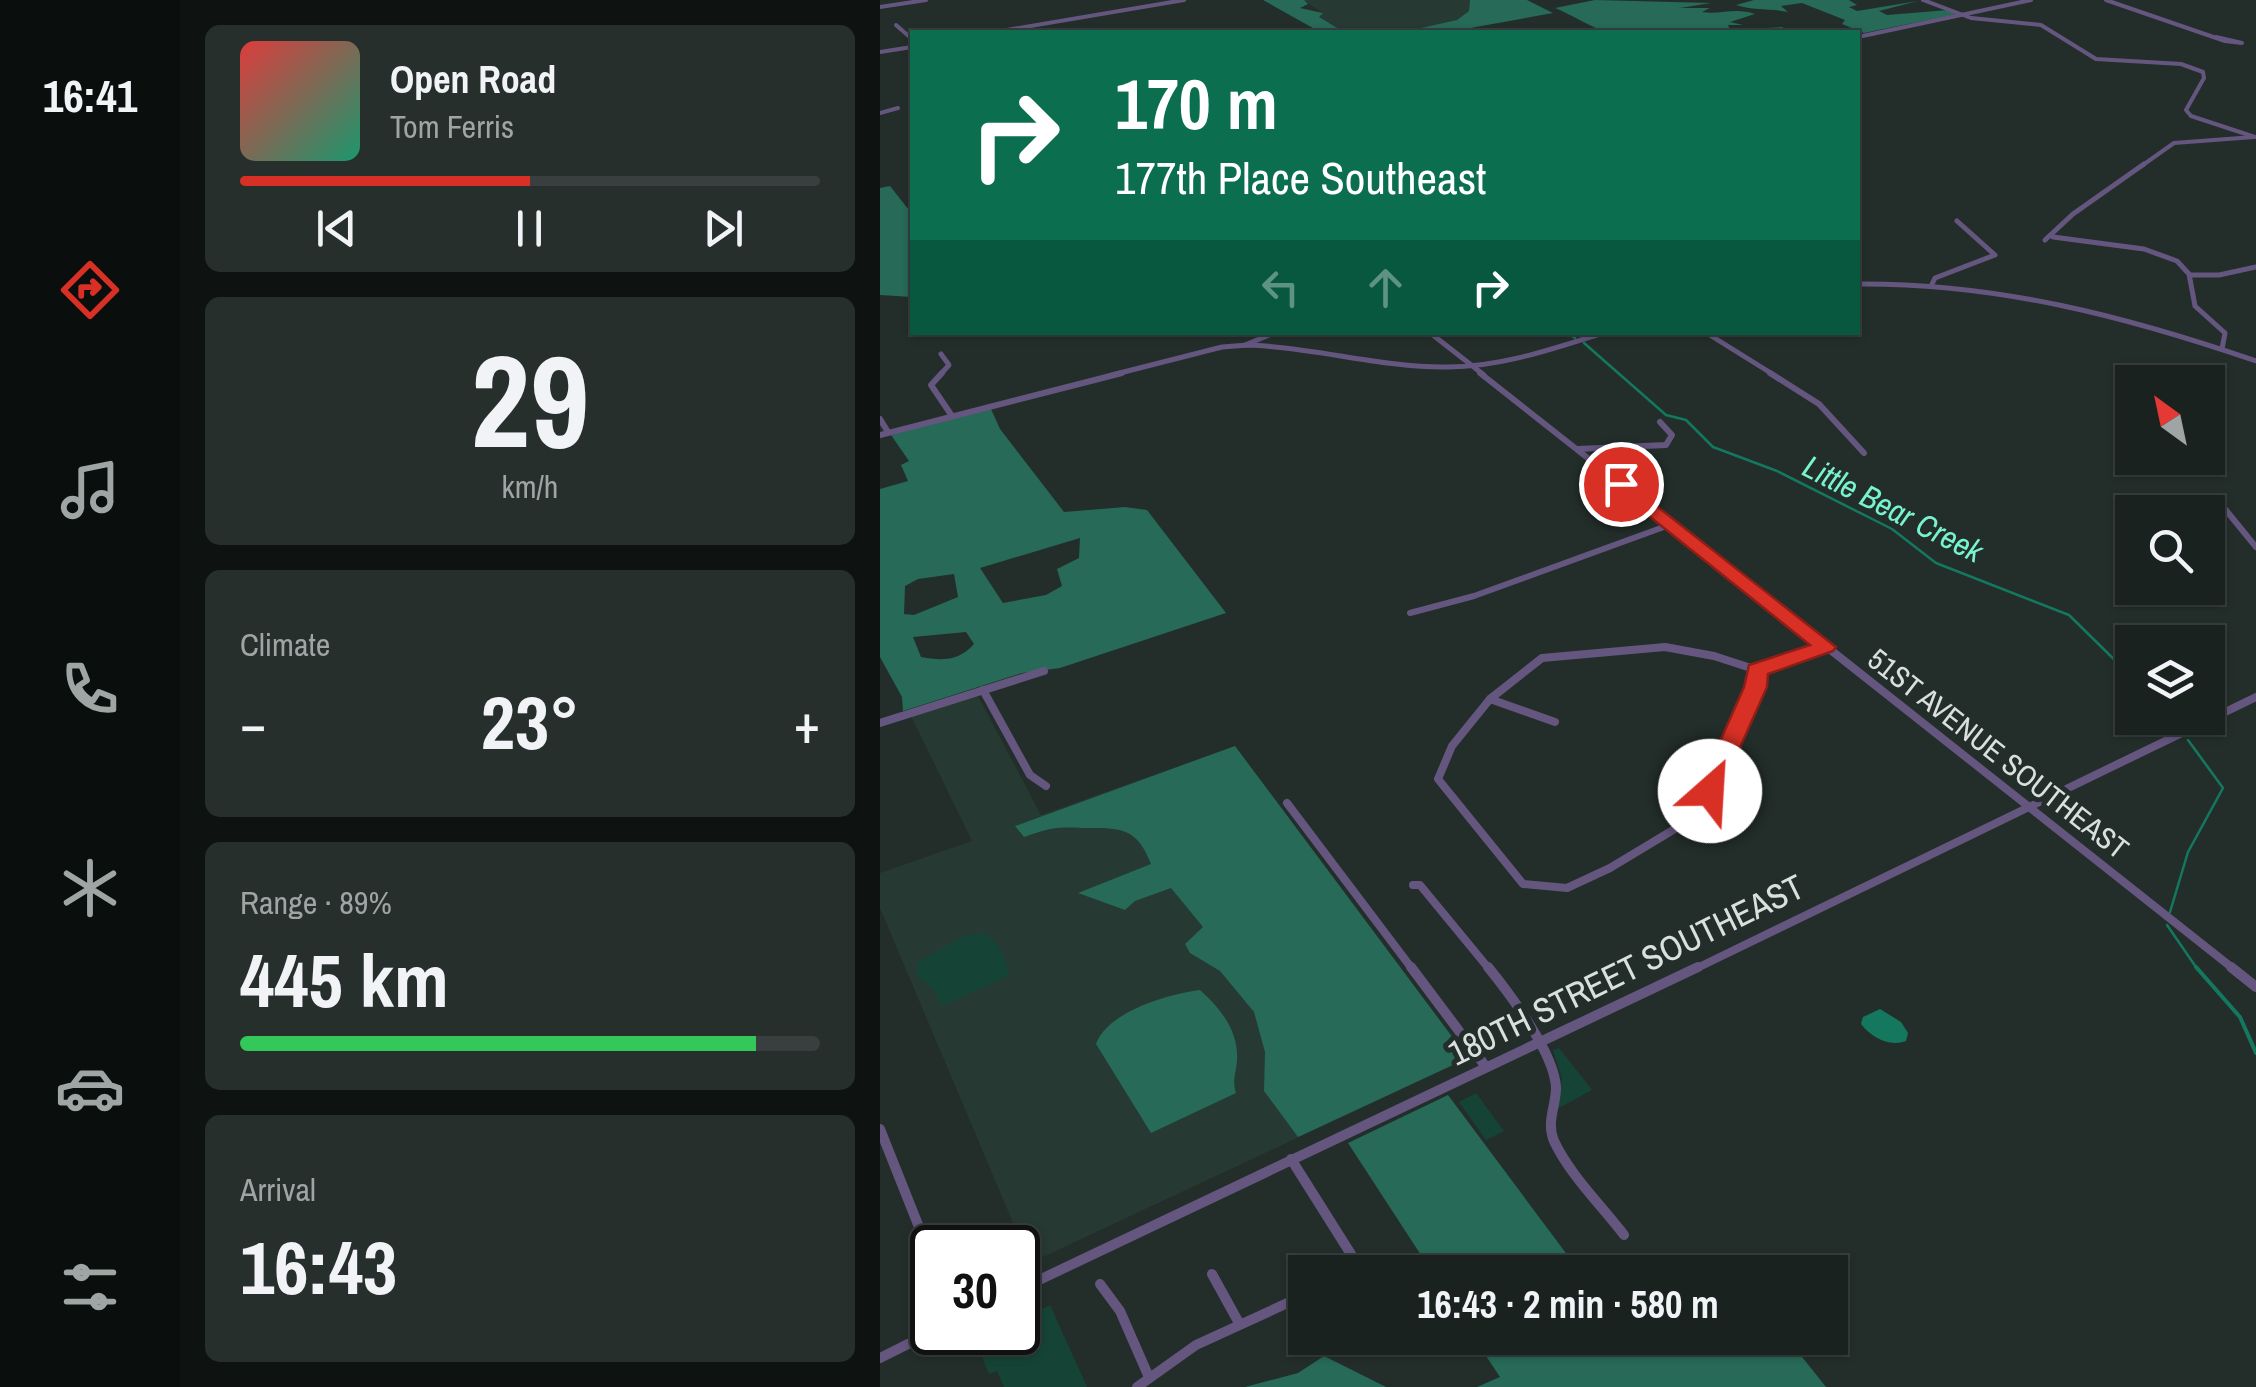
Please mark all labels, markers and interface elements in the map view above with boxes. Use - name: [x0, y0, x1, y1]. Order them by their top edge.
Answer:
- text: Open Road: [390, 54, 556, 105]
- text: 170 m: [1115, 57, 1278, 151]
- text: 16:41: [43, 65, 137, 126]
- icon: right: [950, 70, 1080, 200]
- text: Tom Ferris: [390, 105, 514, 148]
- text: 177th Place Southeast: [1115, 147, 1486, 208]
- icon: previous: [309, 201, 364, 256]
- icon: pause: [502, 201, 557, 256]
- icon: next: [696, 201, 751, 256]
- icon: directions: [55, 255, 125, 325]
- icon: left: [1253, 260, 1308, 315]
- icon: ahead: [1358, 260, 1413, 315]
- icon: right: [1463, 260, 1518, 315]
- text: 29: [471, 312, 589, 488]
- north arrow: [2115, 365, 2225, 475]
- map controls: [2115, 365, 2225, 735]
- pin: [1579, 442, 1664, 527]
- water label: Little Bear Creek: [1796, 445, 1991, 573]
- icon: music: [55, 455, 125, 525]
- icon: arrive: [1594, 457, 1649, 512]
- text: km/h: [502, 465, 558, 508]
- button: search: [2115, 495, 2225, 605]
- text: Climate: [240, 623, 330, 666]
- button: layers: [2115, 625, 2225, 735]
- street label: 51ST AVENUE SOUTHEAST: [1860, 639, 2137, 868]
- icon: phone: [55, 654, 125, 724]
- text: 23°: [481, 671, 579, 772]
- text: −: [240, 686, 266, 760]
- text: +: [794, 686, 820, 760]
- position arrow: [1658, 739, 1762, 843]
- icon: climate: [55, 853, 125, 923]
- street label: 180TH STREET SOUTHEAST: [1440, 863, 1811, 1076]
- text: Range · 89%: [240, 881, 392, 924]
- text: 445 km: [240, 929, 449, 1030]
- icon: car: [55, 1053, 125, 1123]
- text: Arrival: [240, 1168, 316, 1211]
- text: 16:43: [240, 1216, 397, 1317]
- speed limit sign: 30: [910, 1225, 1040, 1355]
- icon: filters: [55, 1252, 125, 1322]
- text: 16:43 · 2 min · 580 m: [1417, 1279, 1719, 1330]

